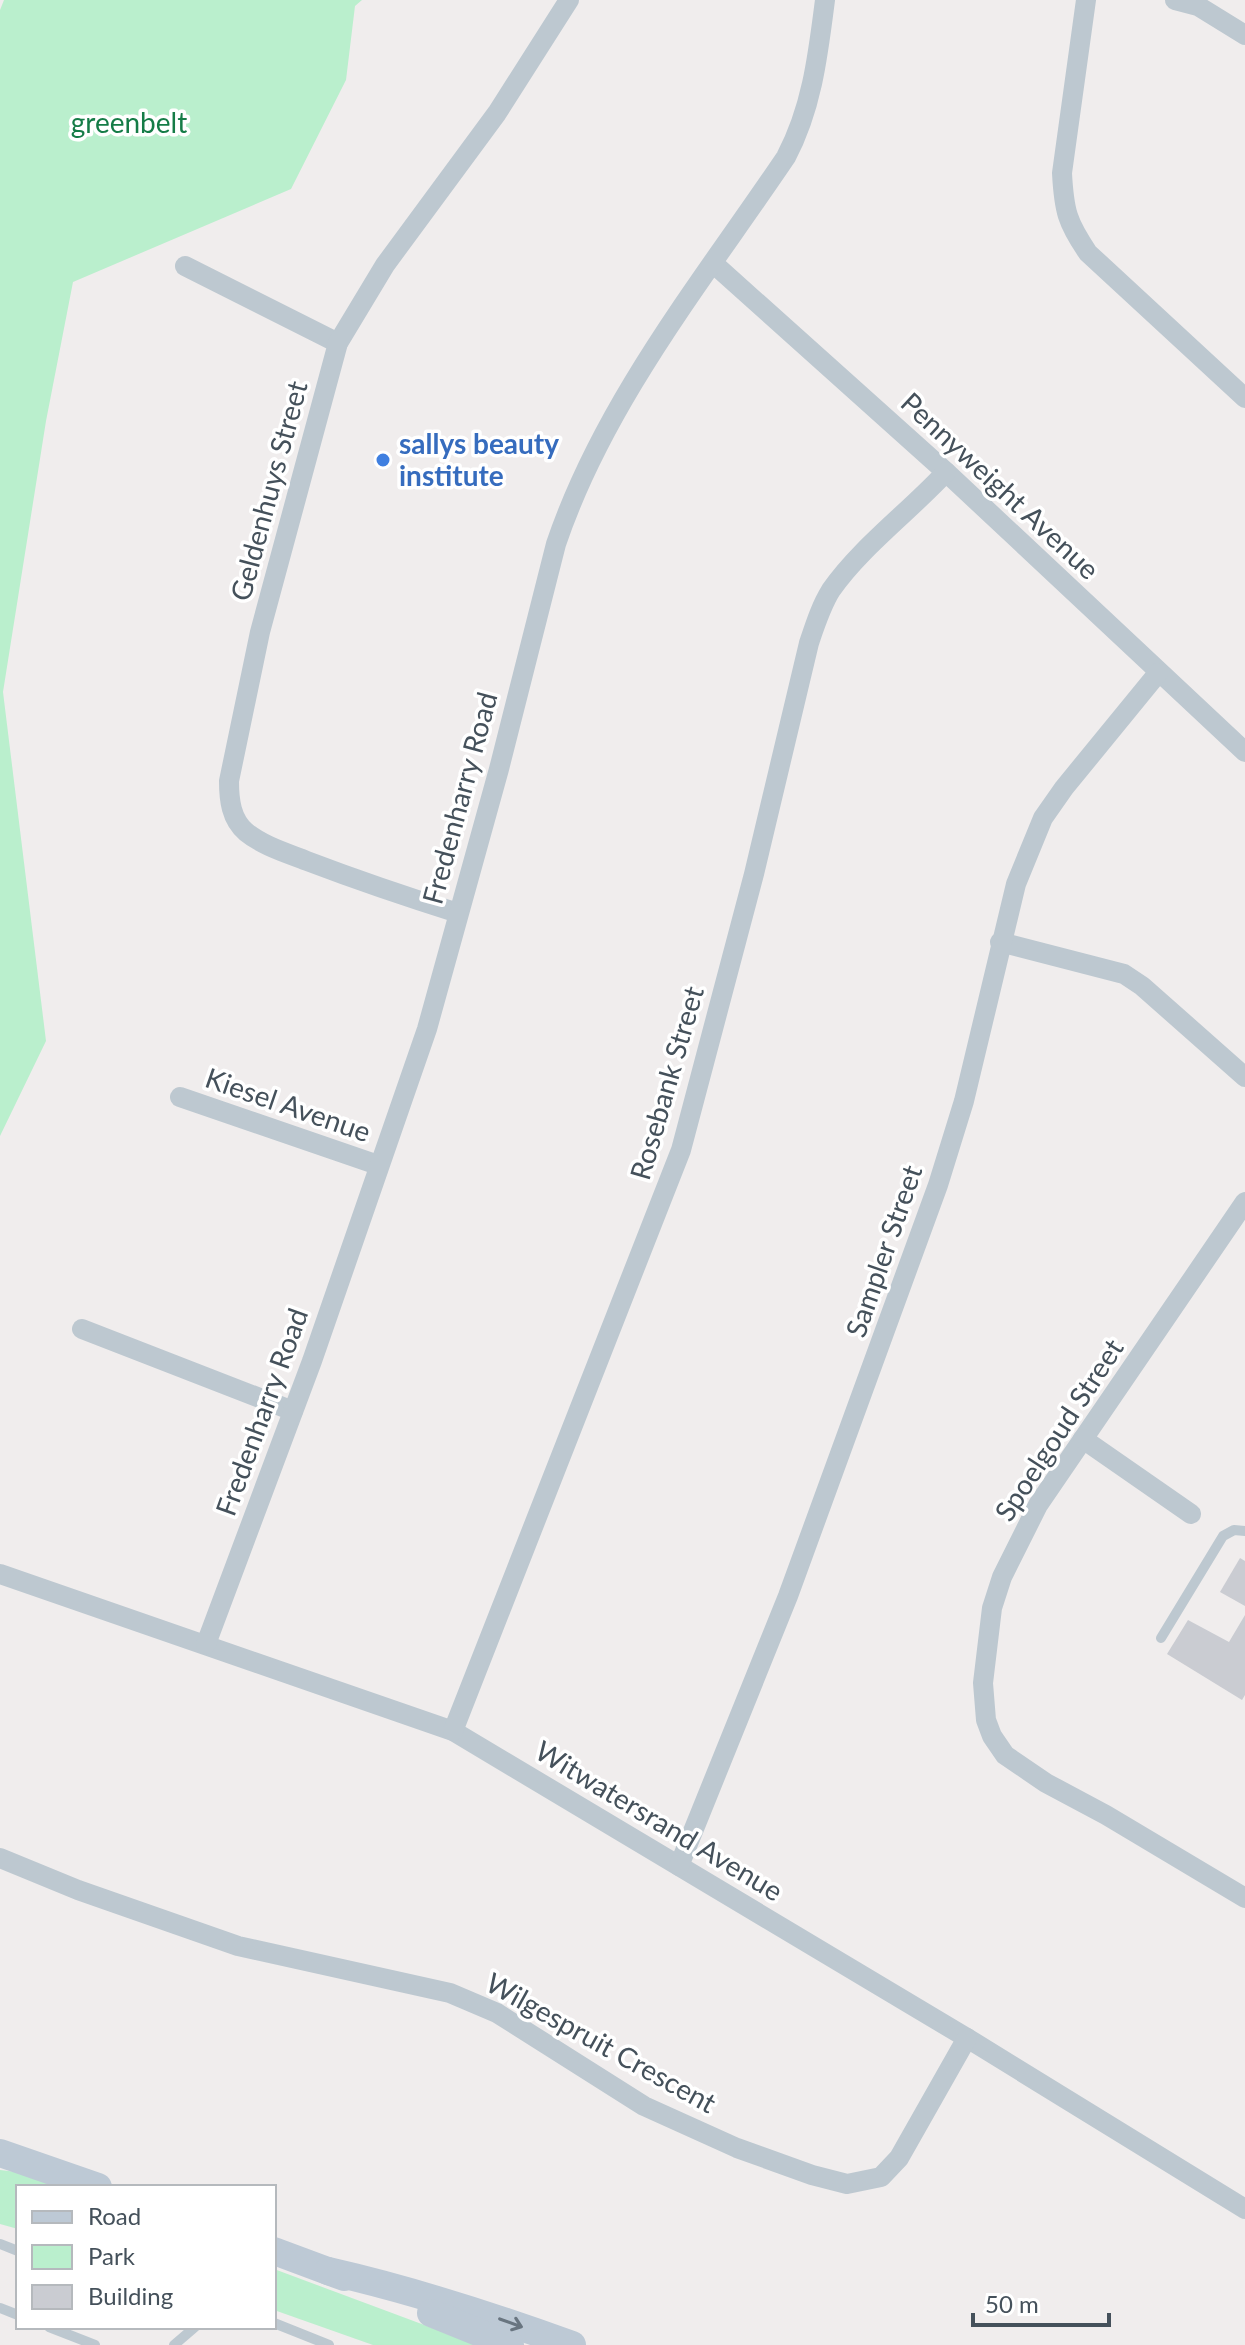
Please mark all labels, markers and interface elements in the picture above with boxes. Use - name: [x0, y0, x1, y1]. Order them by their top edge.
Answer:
- park label: greenbelt: [71, 105, 187, 139]
- street label: Geldenhuys Street: [222, 377, 314, 604]
- street label: Pennyweight Avenue: [895, 385, 1107, 586]
- place label: sallys beauty institute: [399, 426, 559, 492]
- marker: sallys beauty institute: [374, 451, 392, 469]
- street label: Fredenharry Road: [414, 688, 504, 907]
- street label: Rosebank Street: [622, 982, 710, 1183]
- street label: Kiesel Avenue: [201, 1060, 375, 1148]
- street label: Sampler Street: [838, 1160, 928, 1341]
- street label: Fredenharry Road: [208, 1303, 314, 1520]
- street label: Spoelgoud Street: [987, 1332, 1130, 1527]
- street label: Witwatersrand Avenue: [530, 1733, 789, 1907]
- street label: Wilgespruit Crescent: [481, 1965, 722, 2119]
- legend: [16, 2185, 276, 2329]
- text: Road: [88, 2201, 141, 2230]
- text: Park: [88, 2241, 136, 2270]
- scale bar: [973, 2277, 1109, 2327]
- text: Building: [88, 2281, 173, 2310]
- text: 50 m: [985, 2289, 1039, 2318]
- one-way arrow: [498, 2316, 523, 2331]

